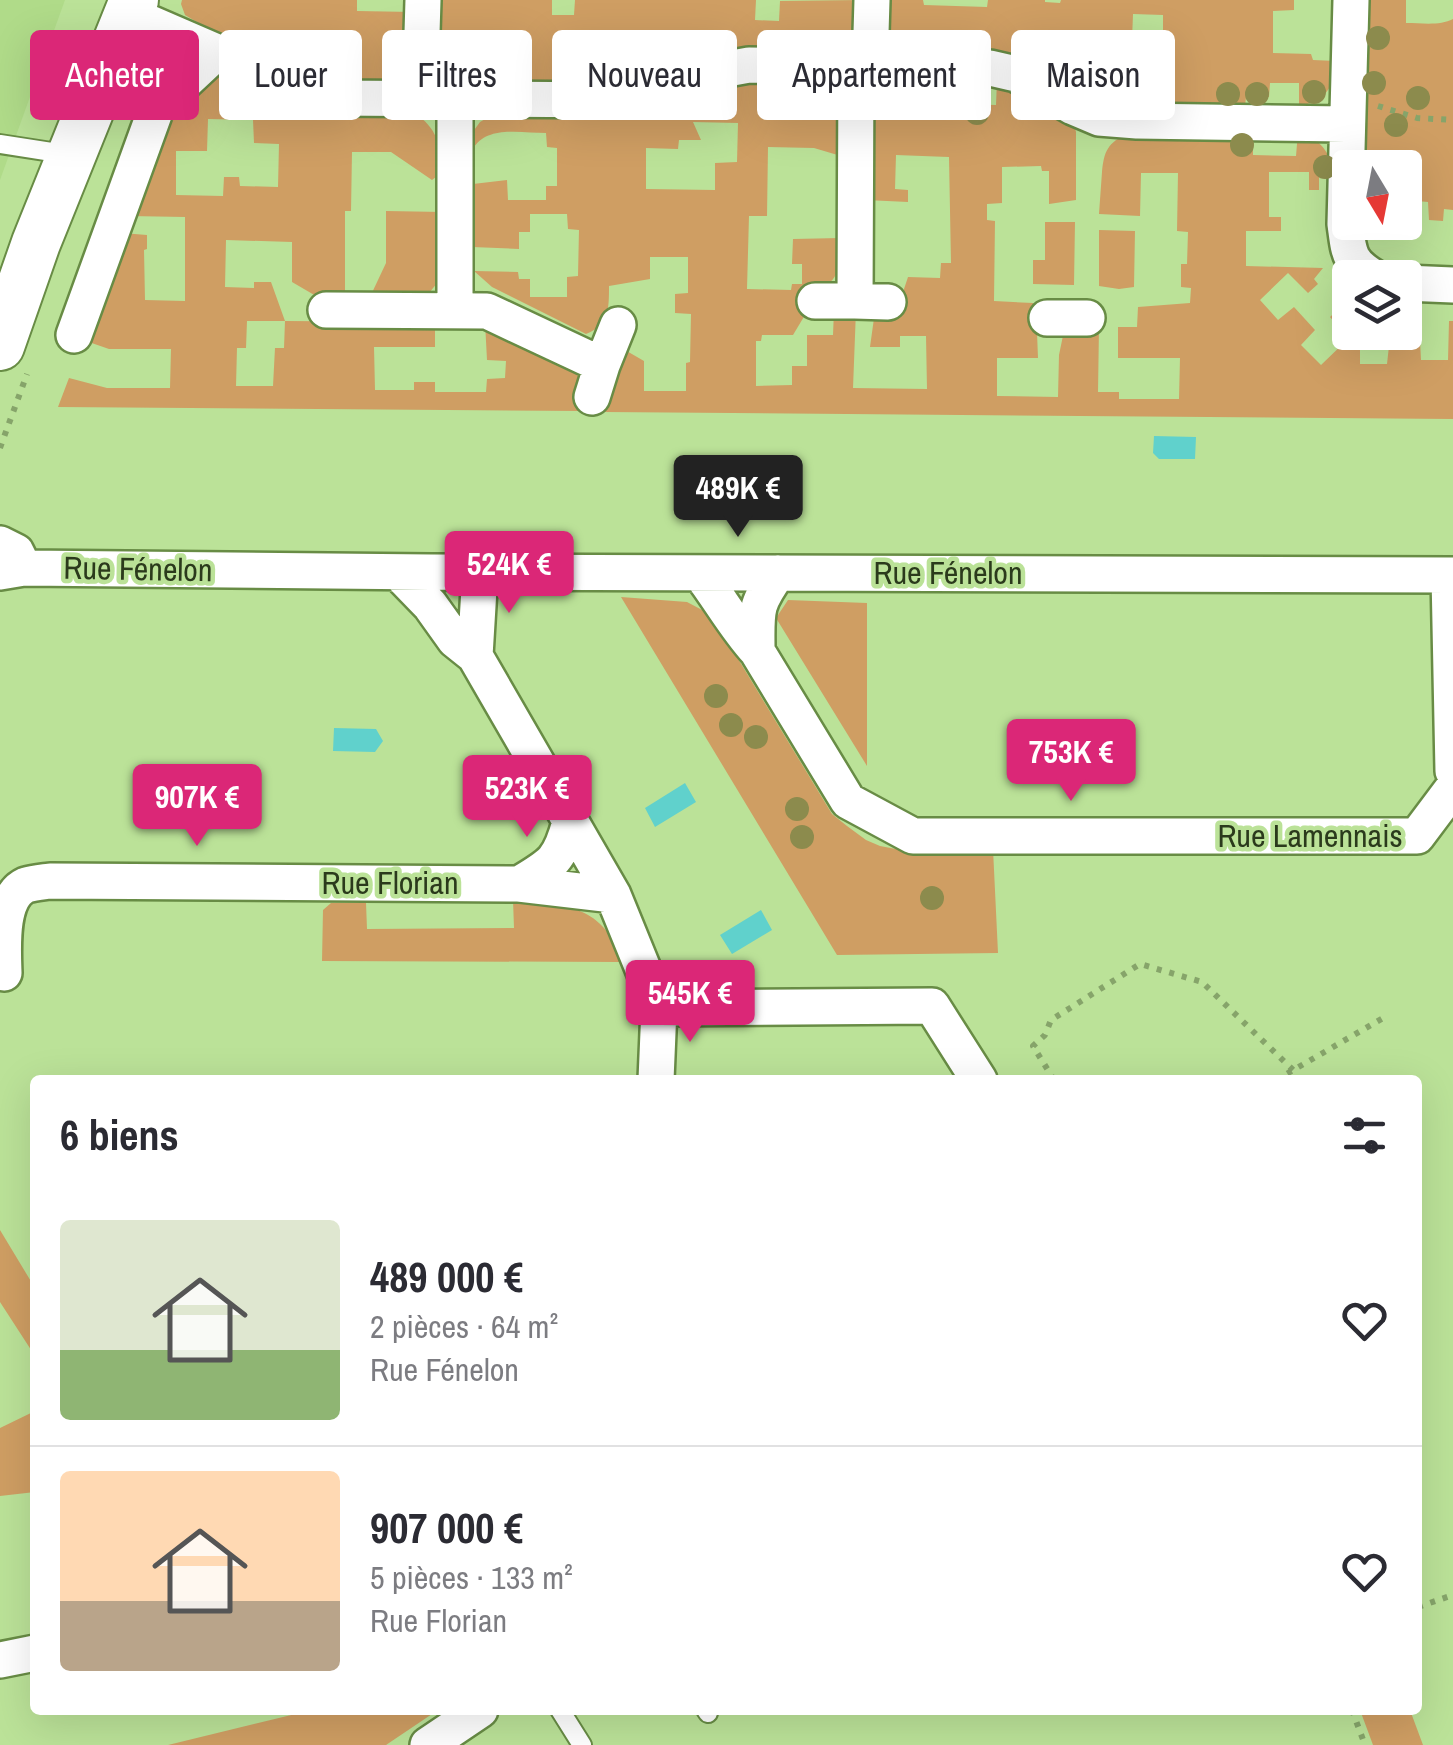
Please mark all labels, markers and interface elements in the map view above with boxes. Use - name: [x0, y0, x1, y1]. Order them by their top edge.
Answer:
- chip: Acheter: [30, 30, 199, 120]
- chip: Louer: [219, 30, 362, 120]
- chip: Filtres: [382, 30, 532, 120]
- chip: Nouveau: [552, 30, 737, 120]
- chip: Appartement: [757, 30, 991, 120]
- chip: Maison: [1011, 30, 1175, 120]
- north arrow: [1332, 150, 1422, 240]
- map controls: [1332, 150, 1422, 350]
- button: layers: [1332, 260, 1422, 350]
- pin: 489K €: [657, 455, 819, 540]
- text: 489K €: [696, 466, 780, 509]
- pin: 524K €: [428, 531, 590, 616]
- text: 524K €: [467, 542, 551, 585]
- street label: Rue Fénelon: [63, 546, 213, 591]
- street label: Rue Fénelon: [874, 551, 1022, 594]
- pin: 753K €: [990, 719, 1152, 804]
- text: 753K €: [1029, 730, 1113, 773]
- pin: 523K €: [446, 755, 608, 840]
- pin: 907K €: [116, 764, 278, 849]
- text: 523K €: [485, 766, 569, 809]
- text: 907K €: [155, 775, 239, 818]
- street label: Rue Lamennais: [1217, 814, 1403, 857]
- street label: Rue Florian: [321, 861, 459, 904]
- pin: 545K €: [609, 960, 771, 1045]
- text: 545K €: [648, 971, 732, 1014]
- text: 6 biens: [60, 1107, 179, 1163]
- icon: filters: [1337, 1108, 1392, 1163]
- text: 489 000 €: [370, 1249, 523, 1305]
- icon: home: [140, 1260, 260, 1380]
- icon: heart: [1337, 1293, 1392, 1348]
- text: 2 pièces · 64 m²: [370, 1305, 558, 1348]
- text: Rue Fénelon: [370, 1348, 519, 1391]
- text: 907 000 €: [370, 1500, 523, 1556]
- icon: home: [140, 1511, 260, 1631]
- icon: heart: [1337, 1544, 1392, 1599]
- text: 5 pièces · 133 m²: [370, 1556, 573, 1599]
- text: Rue Florian: [370, 1599, 507, 1642]

